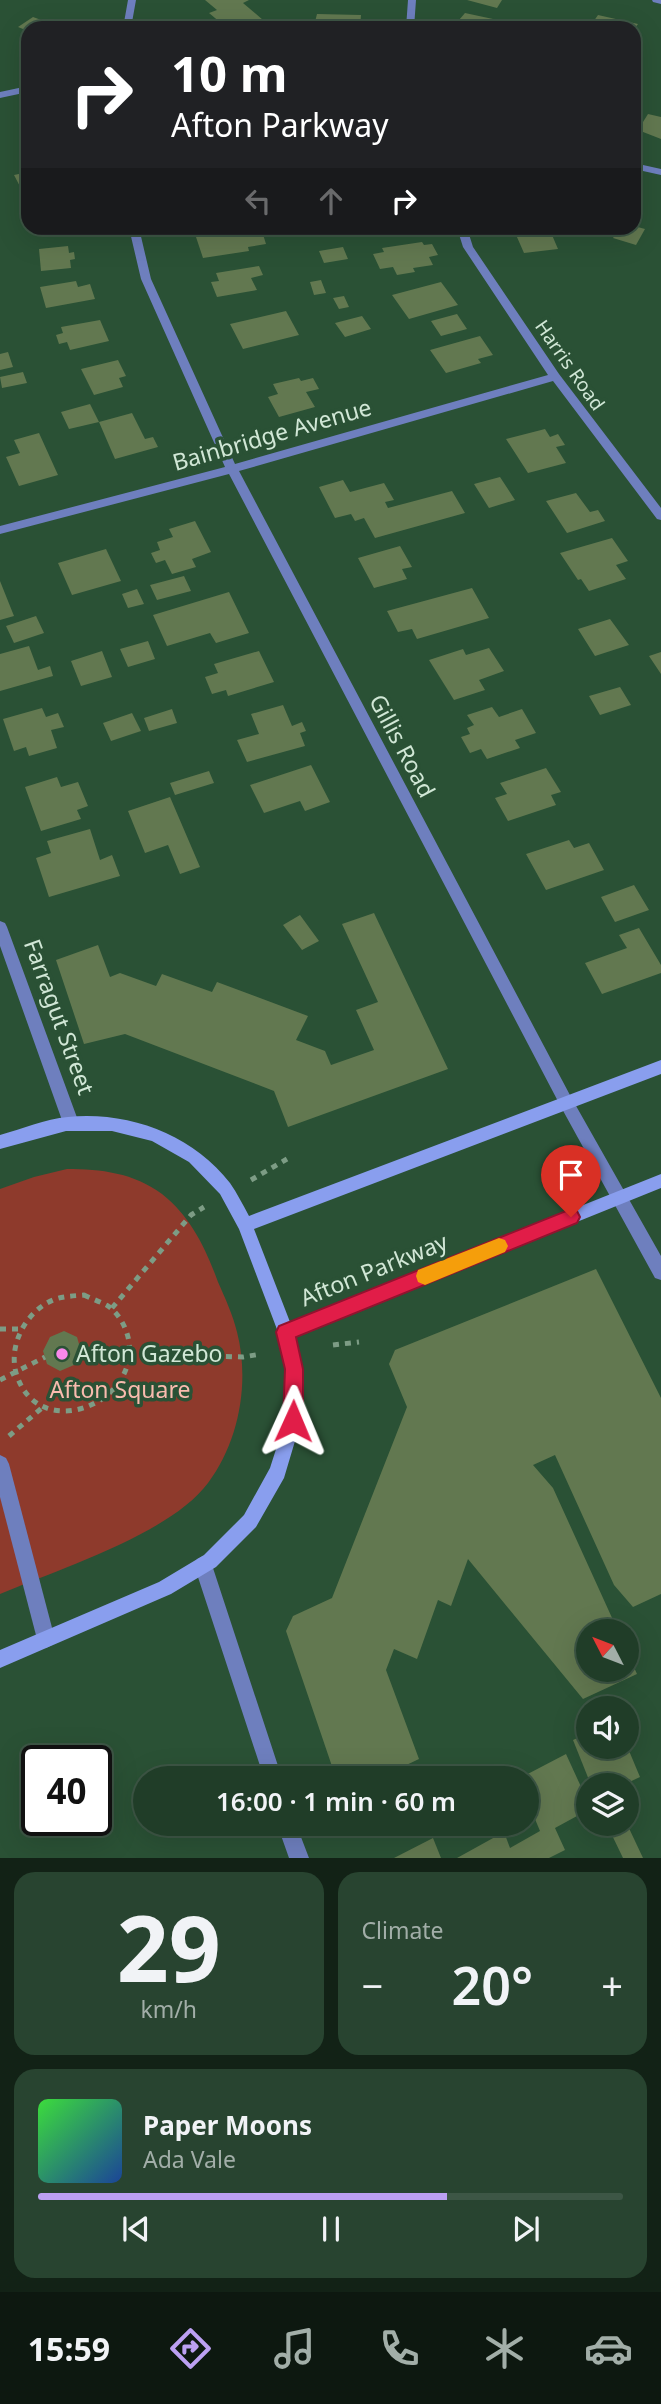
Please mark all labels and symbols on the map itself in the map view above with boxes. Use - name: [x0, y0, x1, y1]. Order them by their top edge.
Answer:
- street label: Harris Road: [529, 315, 611, 415]
- street label: Bainbridge Avenue: [169, 390, 375, 478]
- street label: Gillis Road: [362, 688, 443, 803]
- street label: Farragut Street: [17, 935, 103, 1099]
- pin: [541, 1145, 601, 1217]
- street label: Afton Parkway: [295, 1225, 452, 1313]
- place label: Afton Gazebo: [76, 1337, 223, 1369]
- marker: Afton Gazebo: [54, 1346, 70, 1362]
- park label: Afton Square: [50, 1373, 190, 1405]
- position arrow: [256, 1384, 330, 1458]
- north arrow: [576, 1619, 639, 1682]
- speed limit sign: 40: [21, 1745, 112, 1836]

